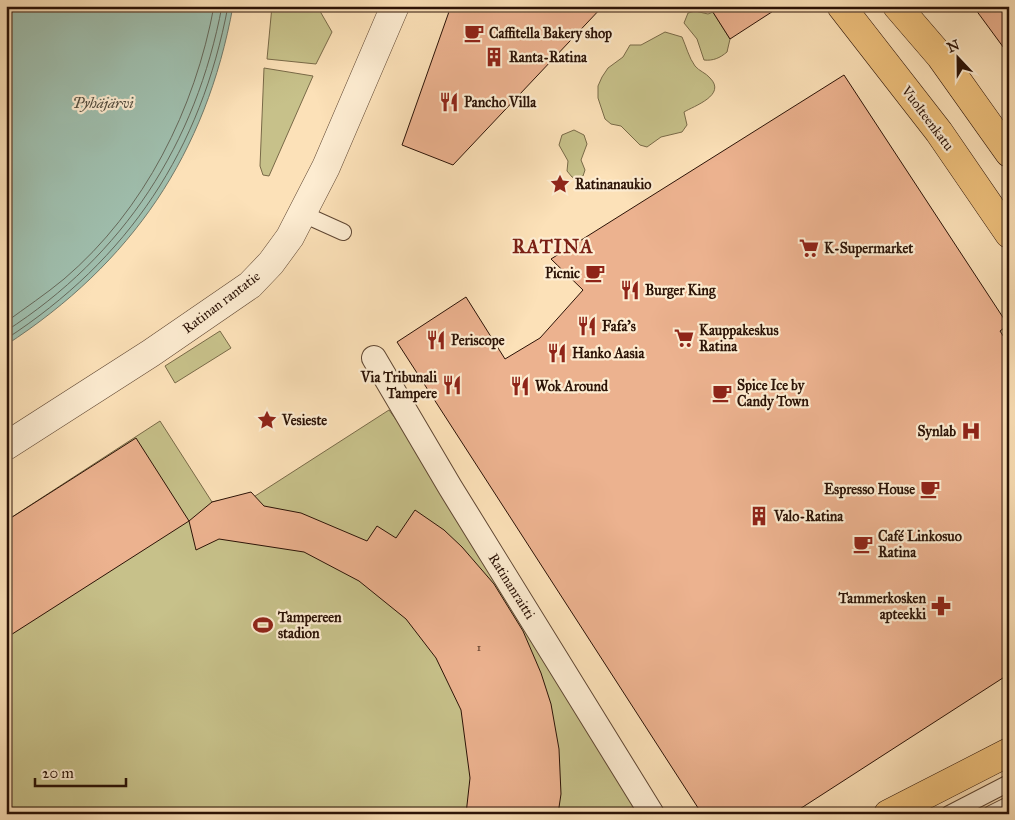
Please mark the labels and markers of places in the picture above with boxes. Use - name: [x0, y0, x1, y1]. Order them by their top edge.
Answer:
- cafe icon: Caffitella Bakery shop: [463, 22, 485, 44]
- place label: Caffitella Bakery shop: [489, 25, 612, 43]
- building icon: Ranta-Ratina: [483, 46, 505, 68]
- place label: Ranta-Ratina: [509, 49, 588, 66]
- restaurant icon: Pancho Villa: [438, 91, 460, 113]
- place label: Pancho Villa: [464, 94, 537, 111]
- place icon: Ratinanaukio: [549, 173, 571, 195]
- place label: Ratinanaukio: [575, 176, 651, 193]
- supermarket icon: K-Supermarket: [798, 237, 820, 259]
- place label: K-Supermarket: [824, 240, 913, 258]
- cafe icon: Picnic: [584, 262, 606, 284]
- place label: Picnic: [545, 265, 580, 282]
- restaurant icon: Burger King: [619, 279, 641, 301]
- place label: Burger King: [645, 282, 716, 300]
- restaurant icon: Fafa's: [576, 315, 598, 337]
- place label: Fafa's: [602, 318, 636, 335]
- place label: Kauppakeskus Ratina: [699, 322, 779, 355]
- supermarket icon: Kauppakeskus Ratina: [673, 327, 695, 349]
- restaurant icon: Periscope: [425, 329, 447, 351]
- place label: Periscope: [451, 332, 505, 350]
- restaurant icon: Hanko Aasia: [546, 342, 568, 364]
- place label: Hanko Aasia: [572, 345, 645, 362]
- place label: Via Tribunali Tampere: [360, 369, 437, 403]
- restaurant icon: Via Tribunali Tampere: [441, 374, 463, 396]
- restaurant icon: Wok Around: [509, 375, 531, 397]
- place label: Spice Ice by Candy Town: [737, 377, 809, 411]
- place label: Wok Around: [535, 378, 609, 395]
- cafe icon: Spice Ice by Candy Town: [711, 382, 733, 404]
- place icon: Vesieste: [256, 409, 278, 431]
- place label: Vesieste: [281, 412, 327, 429]
- hospital icon: Synlab: [960, 420, 982, 442]
- place label: Synlab: [917, 423, 956, 441]
- cafe icon: Espresso House: [919, 478, 941, 500]
- place label: Espresso House: [824, 481, 915, 499]
- building icon: Valo-Ratina: [748, 505, 770, 527]
- place label: Valo-Ratina: [773, 508, 844, 525]
- place label: Café Linkosuo Ratina: [878, 528, 962, 561]
- cafe icon: Café Linkosuo Ratina: [852, 533, 874, 555]
- place label: Tammerkosken apteekki: [838, 590, 926, 624]
- pharmacy icon: Tammerkosken apteekki: [930, 595, 952, 617]
- place label: Tampereen stadion: [277, 609, 342, 642]
- sports icon: Tampereen stadion: [252, 614, 274, 636]

